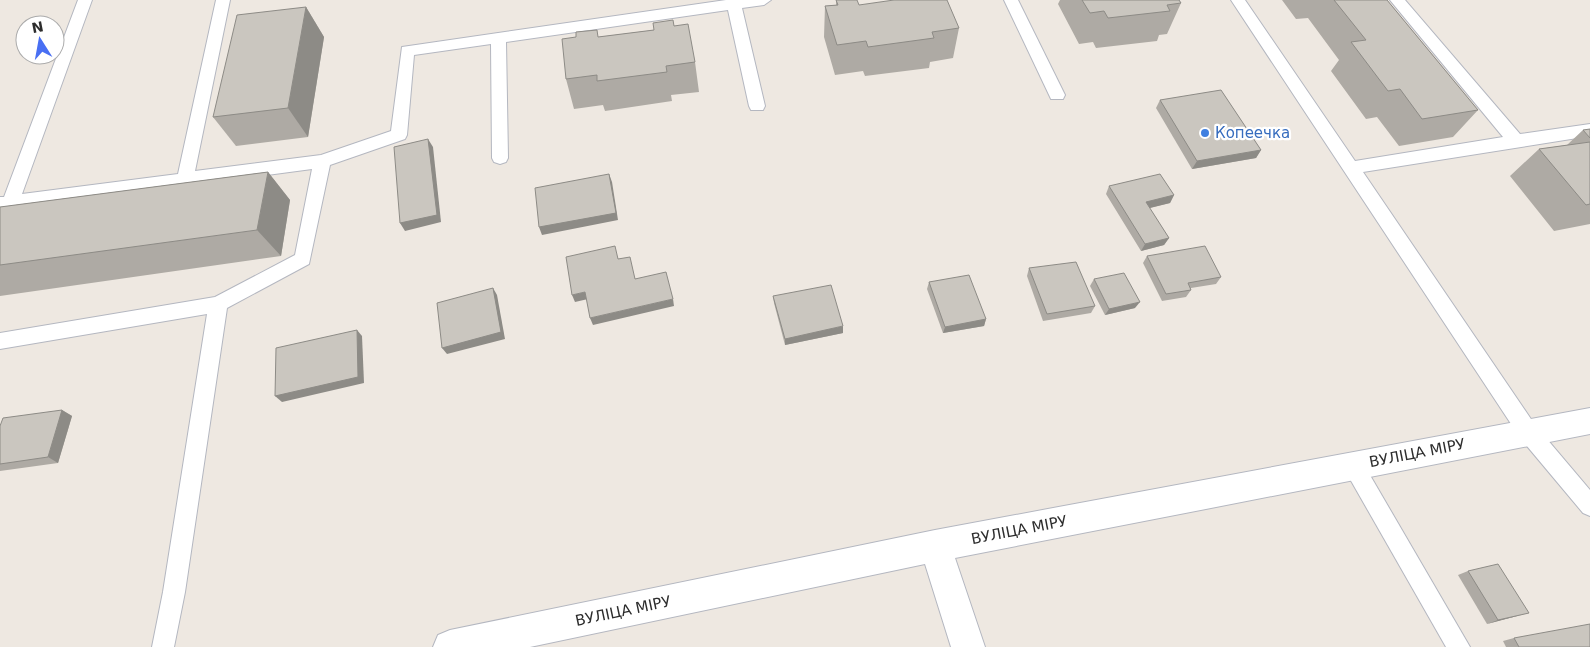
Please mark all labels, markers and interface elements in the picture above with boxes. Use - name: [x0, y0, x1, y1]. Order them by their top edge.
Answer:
- north arrow: [15, 15, 65, 65]
- text: N: [30, 18, 45, 36]
- place label: Копеечка: [1215, 124, 1290, 142]
- marker: Копеечка: [1199, 127, 1211, 139]
- street label: ВУЛІЦА МІРУ: [1367, 435, 1467, 471]
- street label: ВУЛІЦА МІРУ: [969, 512, 1069, 548]
- street label: ВУЛІЦА МІРУ: [574, 592, 672, 630]

